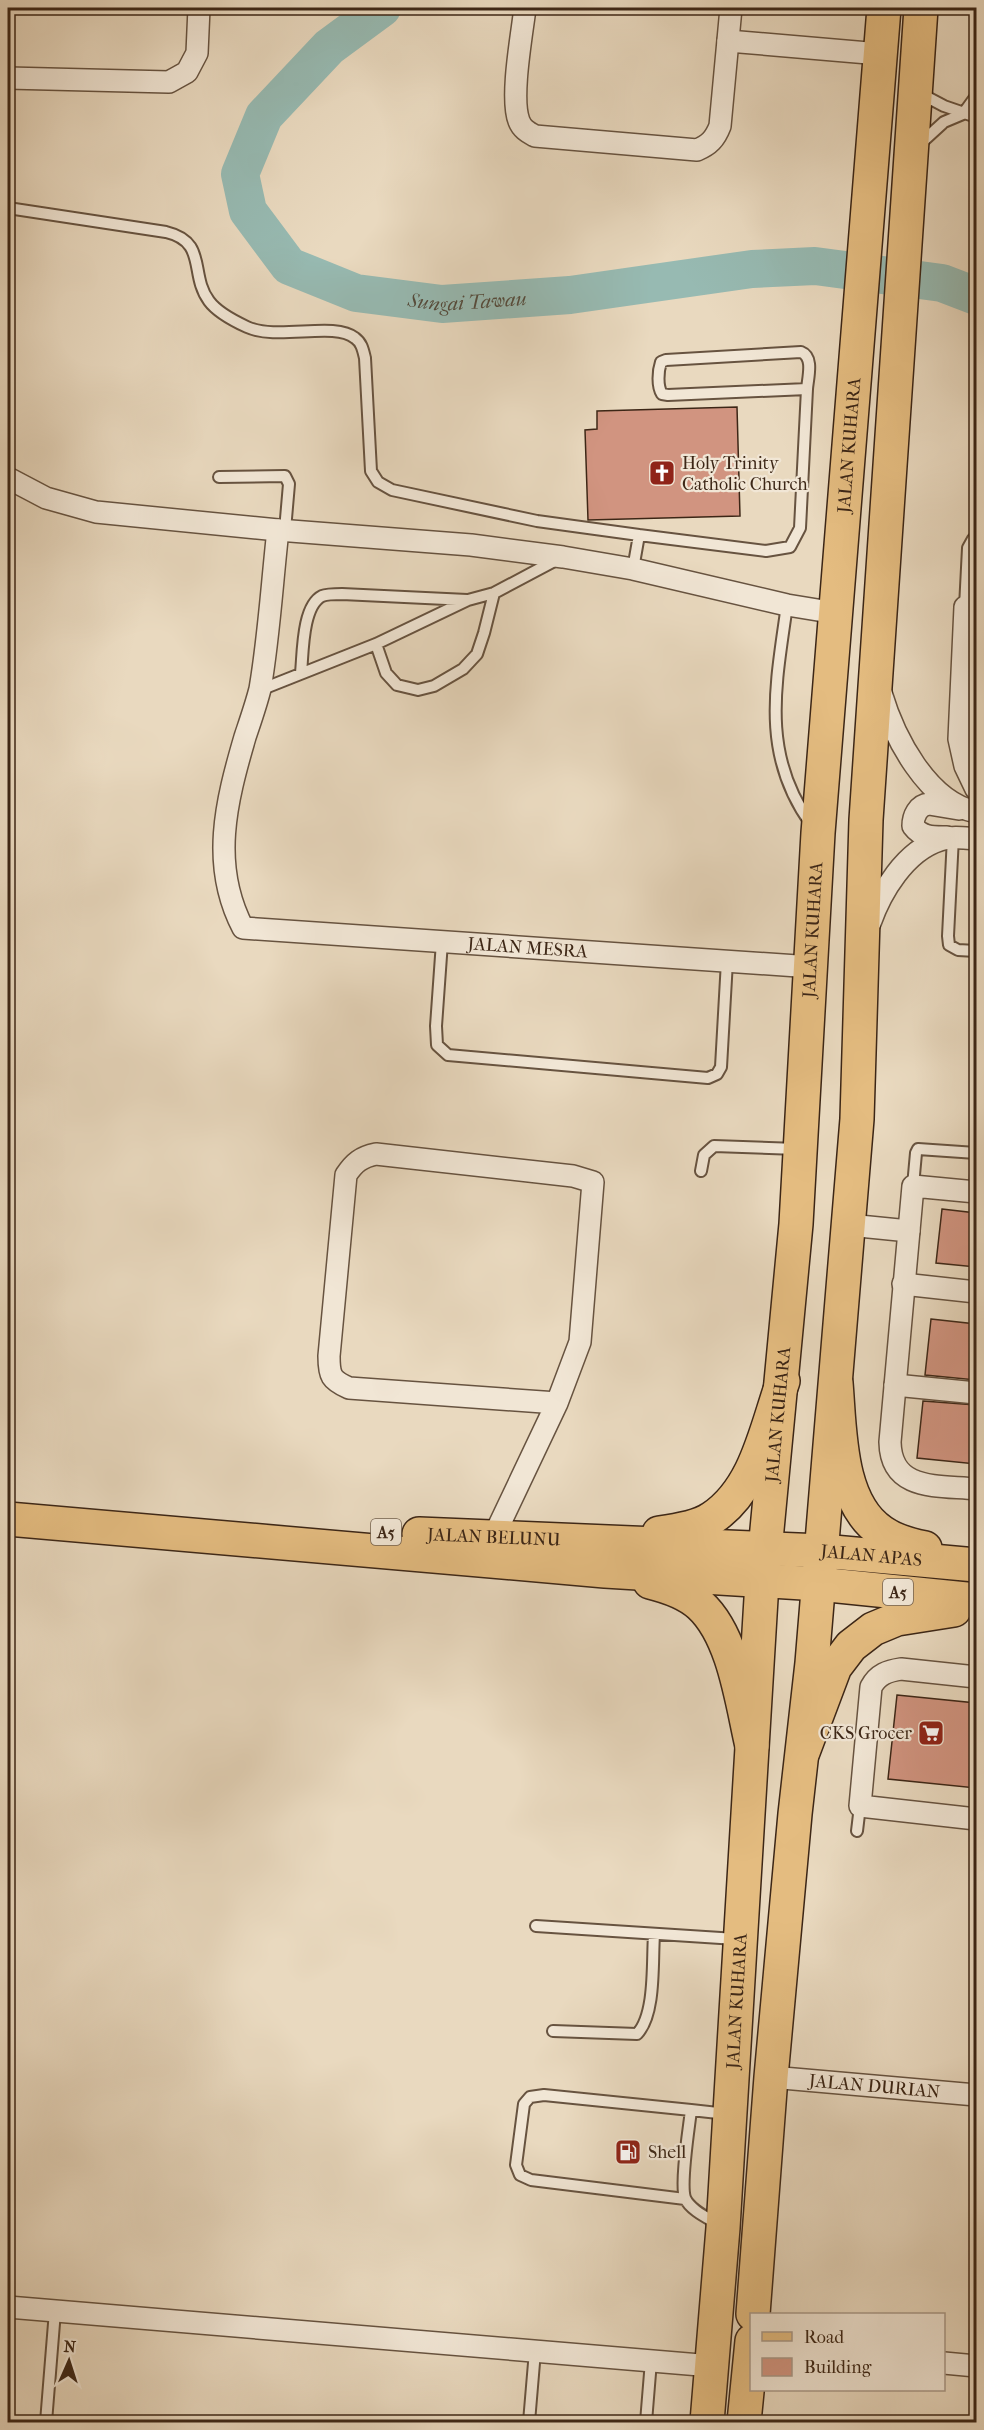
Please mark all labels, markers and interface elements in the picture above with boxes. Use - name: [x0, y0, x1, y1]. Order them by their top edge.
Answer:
- water label: Sungai Tawau: [406, 287, 527, 316]
- street label: JALAN KUHARA: [833, 376, 865, 516]
- place label: Holy Trinity Catholic Church: [682, 453, 808, 495]
- church icon: Holy Trinity Catholic Church: [647, 458, 677, 488]
- street label: JALAN KUHARA: [799, 861, 827, 1000]
- street label: JALAN MESRA: [465, 933, 589, 963]
- street label: JALAN KUHARA: [761, 1346, 795, 1485]
- road number: A5: [371, 1519, 401, 1545]
- street label: JALAN BELUNU: [425, 1524, 561, 1551]
- street label: JALAN APAS: [818, 1541, 923, 1571]
- road number: A5: [883, 1579, 913, 1605]
- supermarket icon: CKS Grocer: [916, 1718, 946, 1748]
- place label: CKS Grocer: [820, 1723, 912, 1744]
- street label: JALAN KUHARA: [723, 1932, 752, 2072]
- street label: JALAN DURIAN: [806, 2070, 941, 2103]
- fuel station icon: Shell: [613, 2137, 643, 2167]
- place label: Shell: [648, 2142, 686, 2163]
- legend: [750, 2313, 945, 2391]
- text: Road: [804, 2327, 844, 2348]
- north arrow: [39, 2331, 99, 2391]
- text: N: [63, 2337, 77, 2356]
- text: Building: [804, 2357, 872, 2378]

